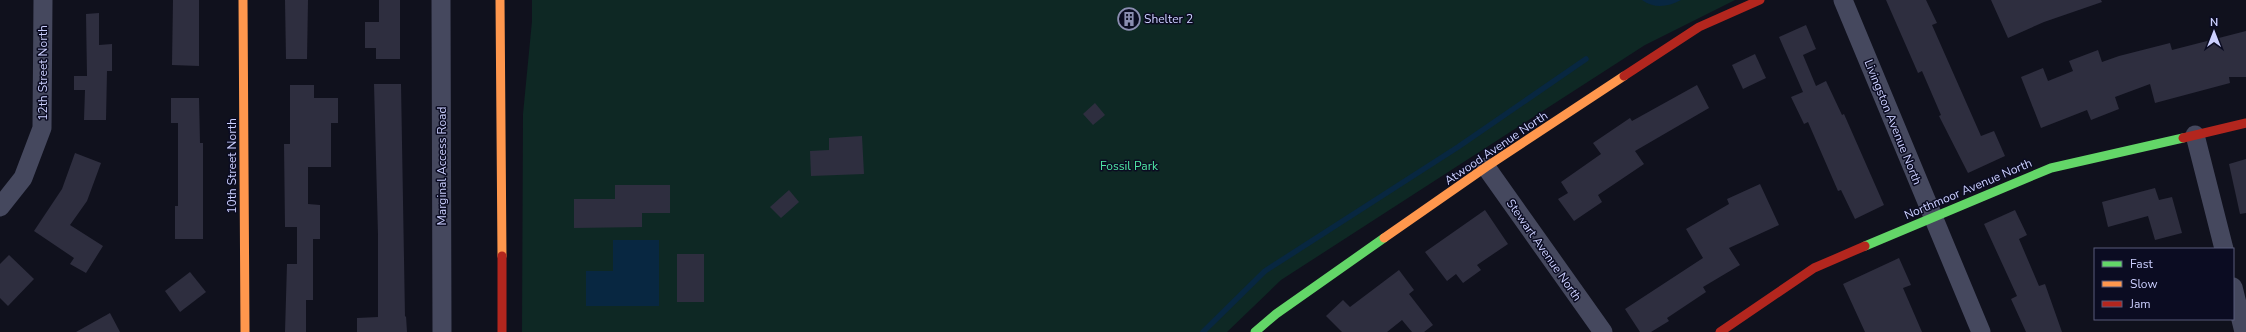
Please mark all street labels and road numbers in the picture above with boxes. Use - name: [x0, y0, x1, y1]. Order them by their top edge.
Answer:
- street label: 12th Street North: [35, 25, 51, 121]
- street label: Livingston Avenue North: [1861, 57, 1925, 187]
- street label: Marginal Access Road: [434, 107, 450, 225]
- street label: Atwood Avenue North: [1441, 107, 1551, 189]
- street label: 10th Street North: [224, 118, 240, 214]
- street label: Northmoor Avenue North: [1902, 155, 2034, 223]
- street label: Stewart Avenue North: [1503, 196, 1585, 304]

